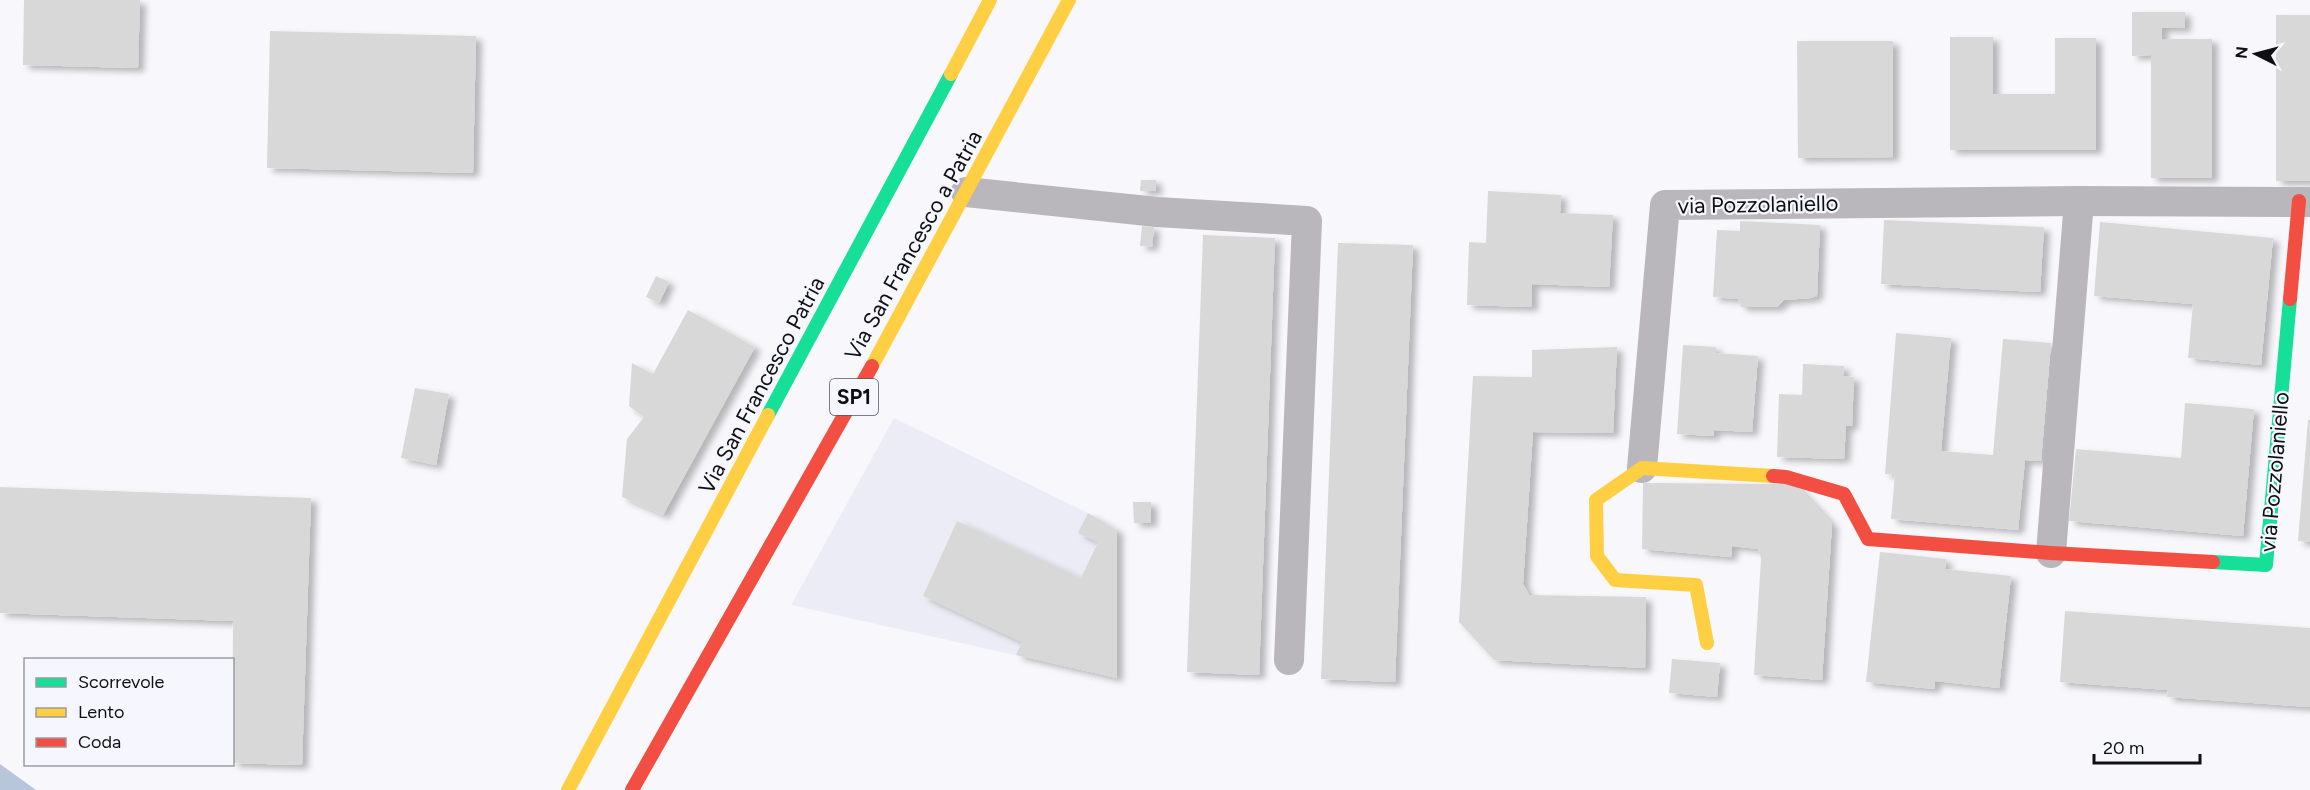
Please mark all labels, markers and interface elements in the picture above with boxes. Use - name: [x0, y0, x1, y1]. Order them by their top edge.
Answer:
- north arrow: [2226, 24, 2286, 84]
- text: N: [2231, 45, 2252, 60]
- street label: Via San Francesco a Patria: [839, 126, 988, 365]
- street label: via Pozzolaniello: [1677, 190, 1839, 219]
- street label: Via San Francesco Patria: [693, 272, 830, 498]
- road number: SP1: [830, 379, 878, 415]
- street label: via Pozzolaniello: [2254, 391, 2295, 553]
- legend: [24, 658, 234, 766]
- text: Scorrevole: [78, 671, 165, 693]
- text: Lento: [78, 701, 124, 723]
- scale bar: [2094, 727, 2200, 765]
- text: Coda: [78, 731, 121, 753]
- text: 20 m: [2103, 737, 2144, 759]

